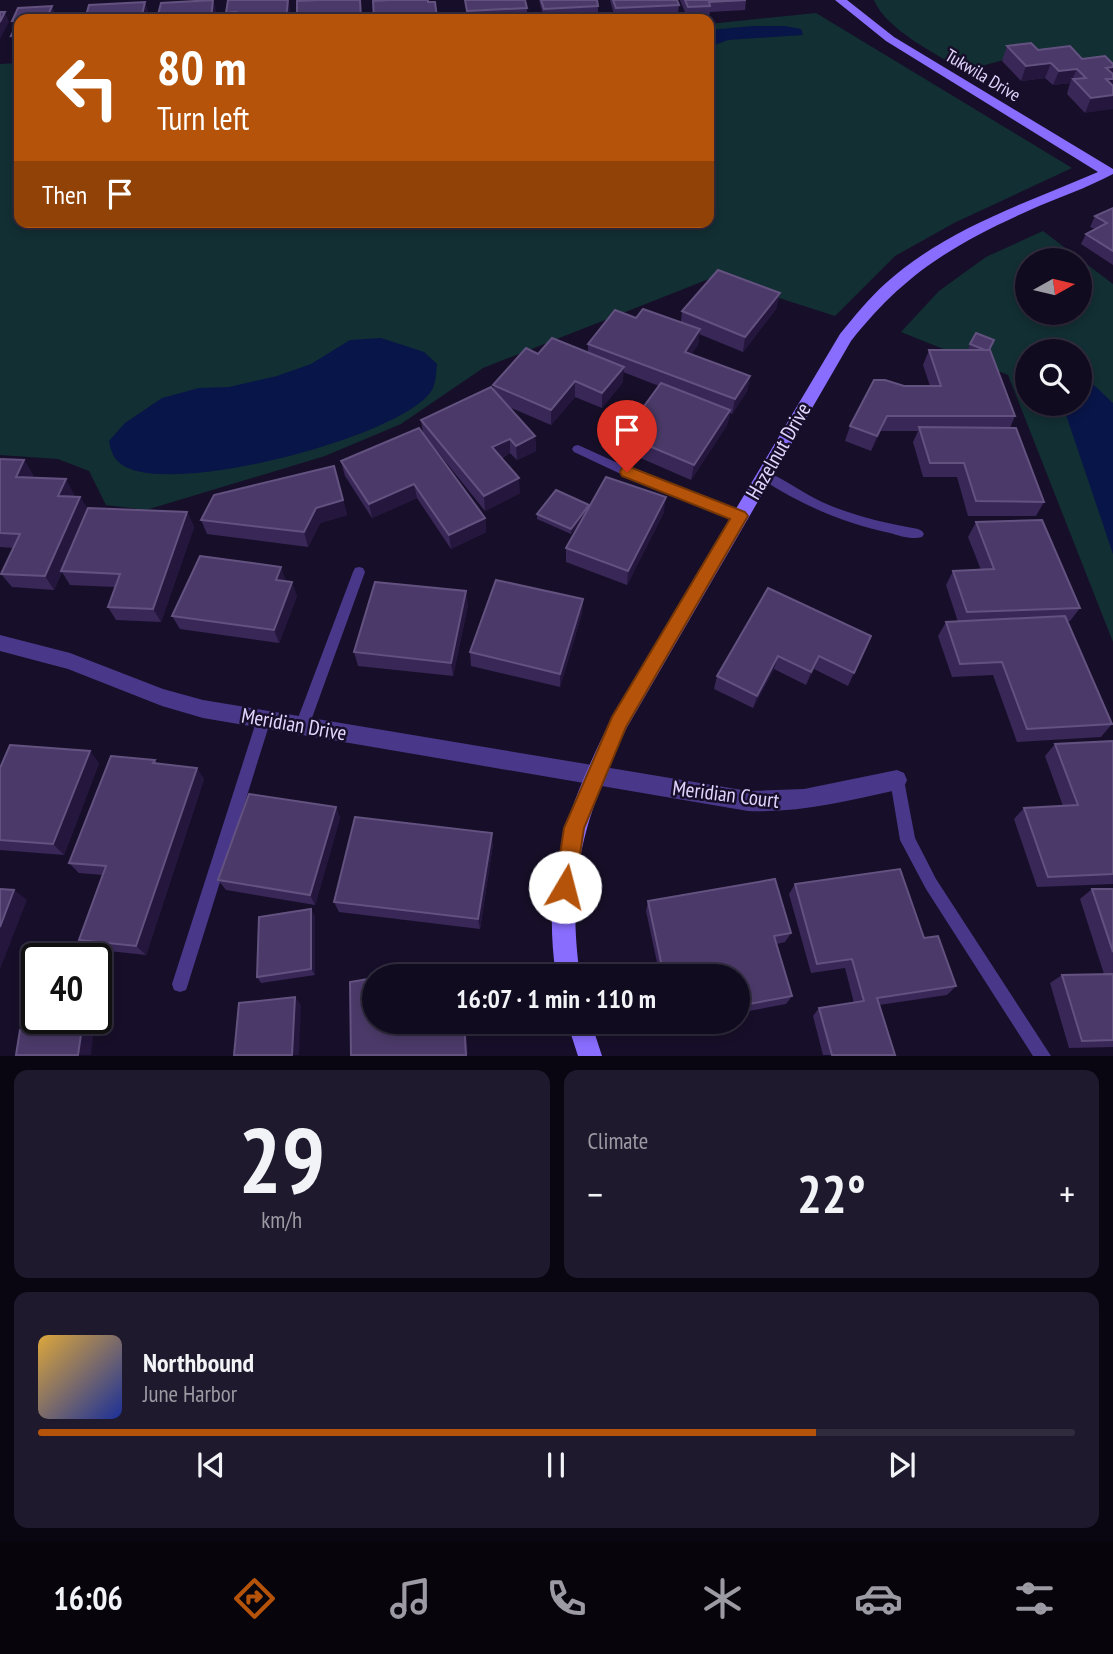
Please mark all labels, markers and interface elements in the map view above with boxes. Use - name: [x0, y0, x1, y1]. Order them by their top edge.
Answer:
- text: 80 m: [157, 35, 246, 99]
- icon: left: [42, 42, 133, 133]
- street label: Tukwila Drive: [941, 44, 1025, 106]
- text: Turn left: [157, 97, 249, 139]
- icon: arrive: [101, 175, 139, 213]
- text: Then: [42, 178, 87, 211]
- north arrow: [1015, 248, 1092, 326]
- map controls: [1015, 248, 1092, 416]
- button: search: [1015, 339, 1092, 416]
- street label: Hazelnut Drive: [739, 398, 817, 504]
- pin: [597, 400, 657, 472]
- icon: arrive: [608, 411, 646, 449]
- street label: Meridian Drive: [239, 701, 349, 747]
- street label: Meridian Court: [671, 774, 781, 814]
- position arrow: [528, 850, 602, 924]
- speed limit sign: 40: [21, 943, 112, 1034]
- text: 16:07 · 1 min · 110 m: [456, 982, 656, 1015]
- text: 29: [238, 1100, 325, 1218]
- text: Climate: [588, 1126, 648, 1155]
- text: 22°: [797, 1160, 866, 1227]
- text: −: [588, 1169, 603, 1218]
- text: +: [1059, 1169, 1075, 1218]
- text: km/h: [261, 1205, 302, 1234]
- text: Northbound: [143, 1346, 254, 1379]
- text: June Harbor: [143, 1379, 237, 1408]
- icon: previous: [192, 1446, 230, 1484]
- icon: pause: [537, 1446, 575, 1484]
- icon: next: [883, 1446, 921, 1484]
- icon: directions: [230, 1574, 279, 1623]
- icon: music: [386, 1574, 435, 1623]
- icon: phone: [542, 1574, 591, 1623]
- icon: climate: [698, 1574, 747, 1623]
- icon: car: [854, 1574, 903, 1623]
- icon: filters: [1010, 1574, 1059, 1623]
- text: 16:06: [54, 1577, 123, 1619]

